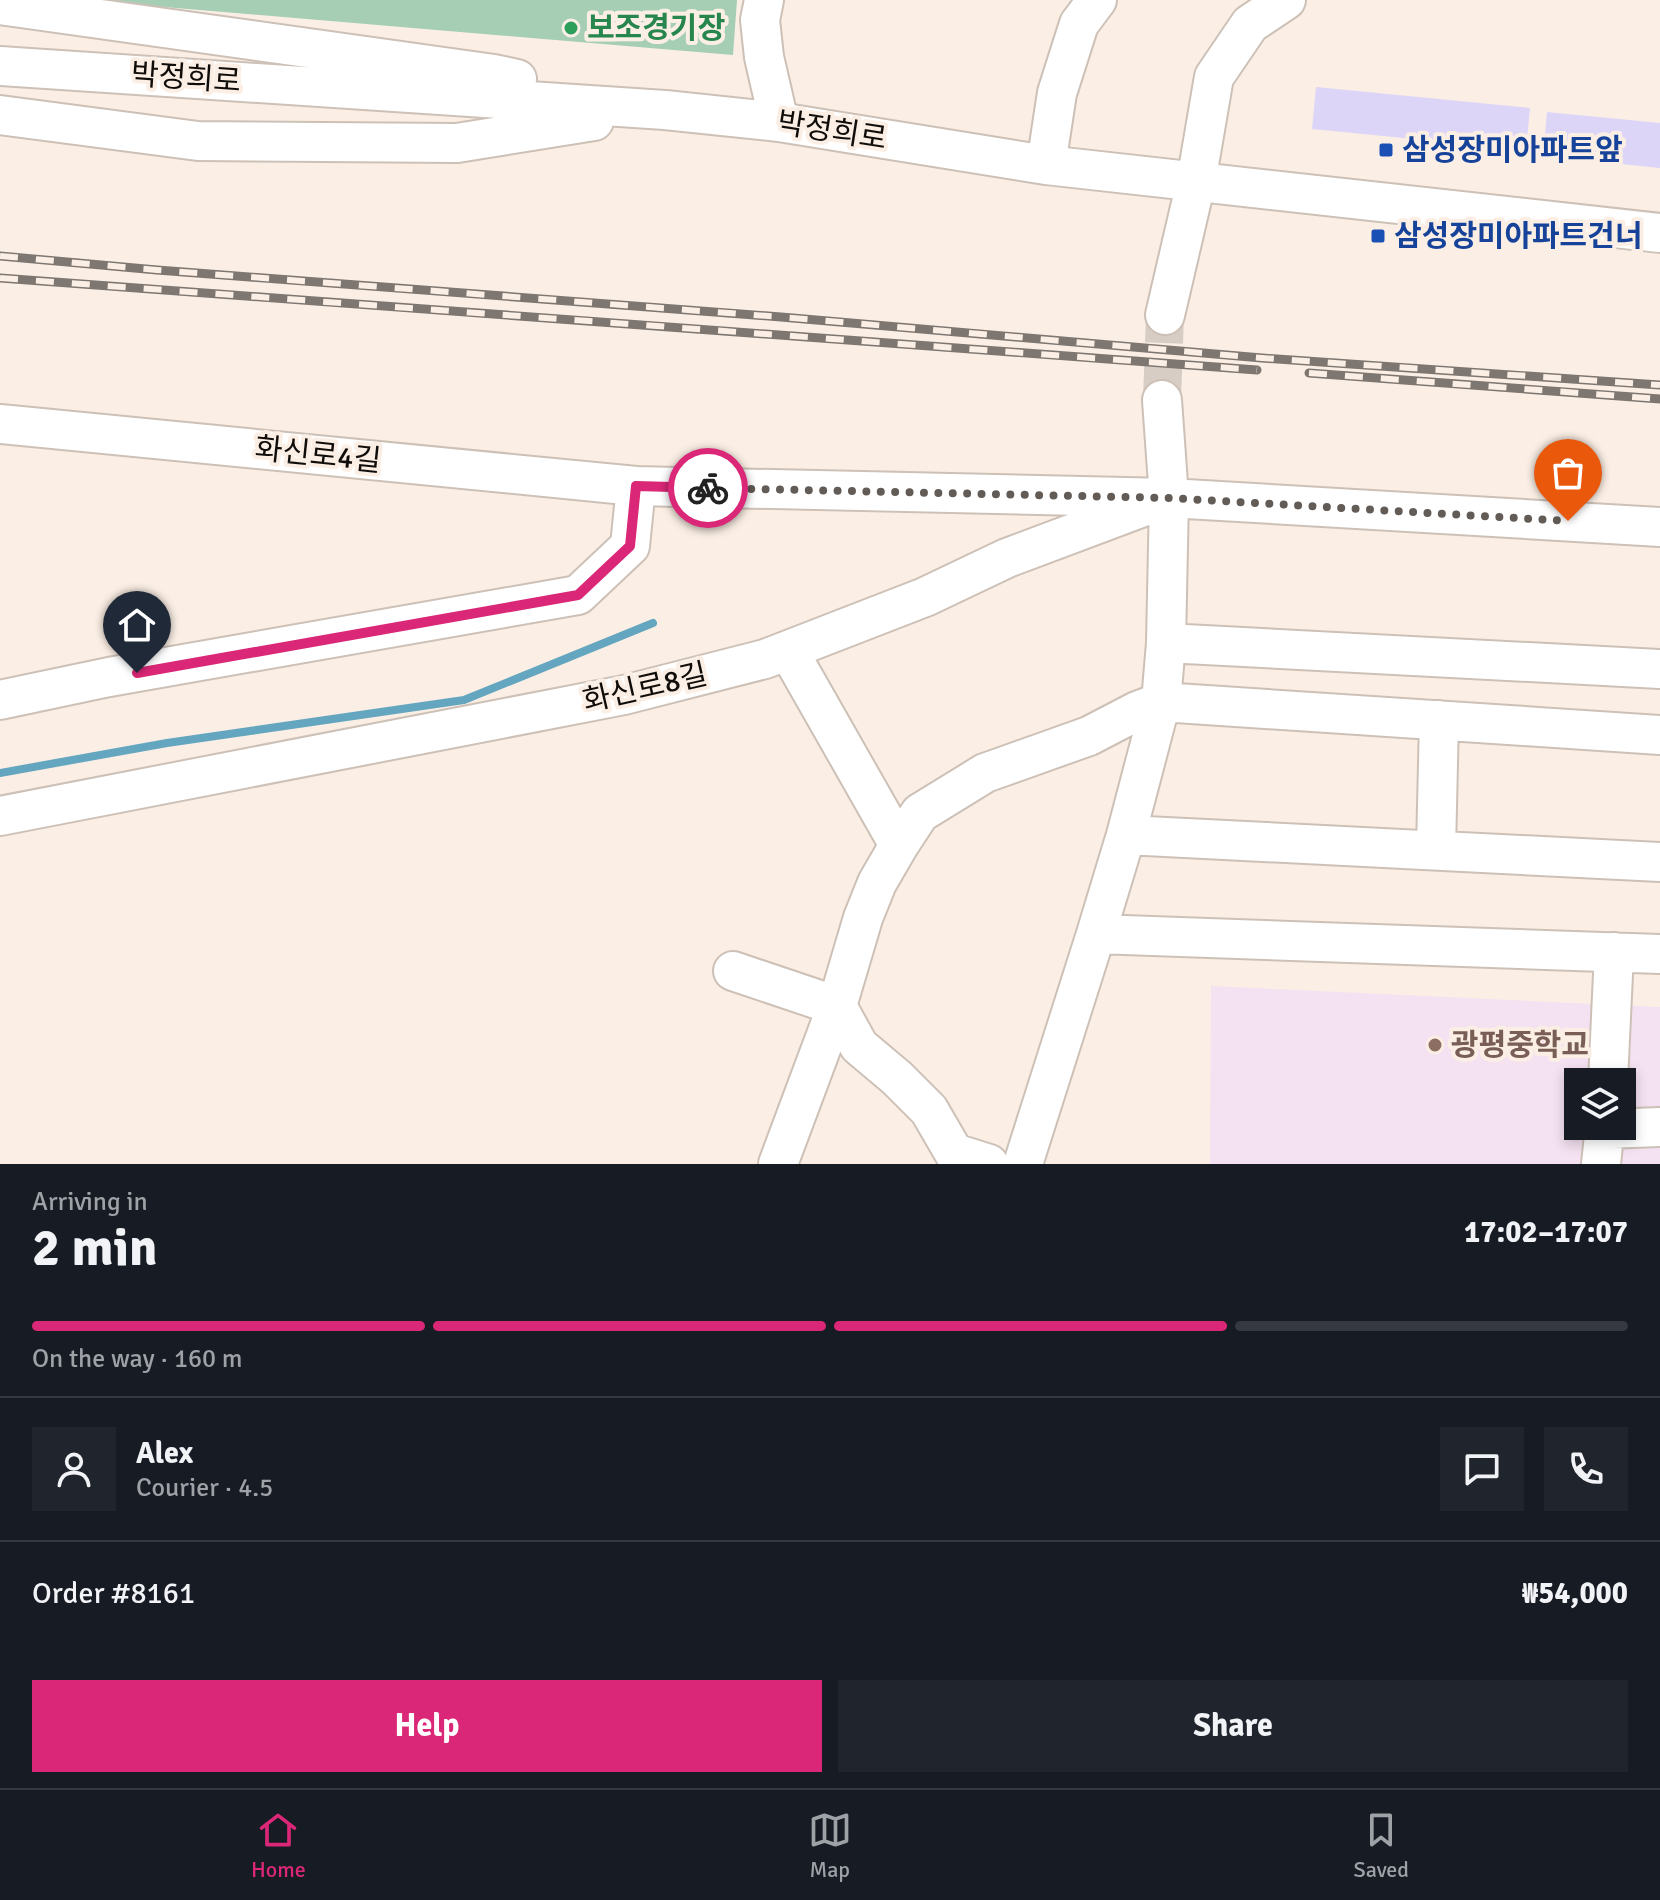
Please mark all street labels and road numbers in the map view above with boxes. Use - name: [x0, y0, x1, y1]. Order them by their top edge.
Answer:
- street label: 박정희로: [130, 56, 242, 100]
- street label: 박정희로: [775, 104, 889, 158]
- street label: 화신로4길: [253, 430, 383, 480]
- street label: 화신로8길: [579, 656, 711, 720]

